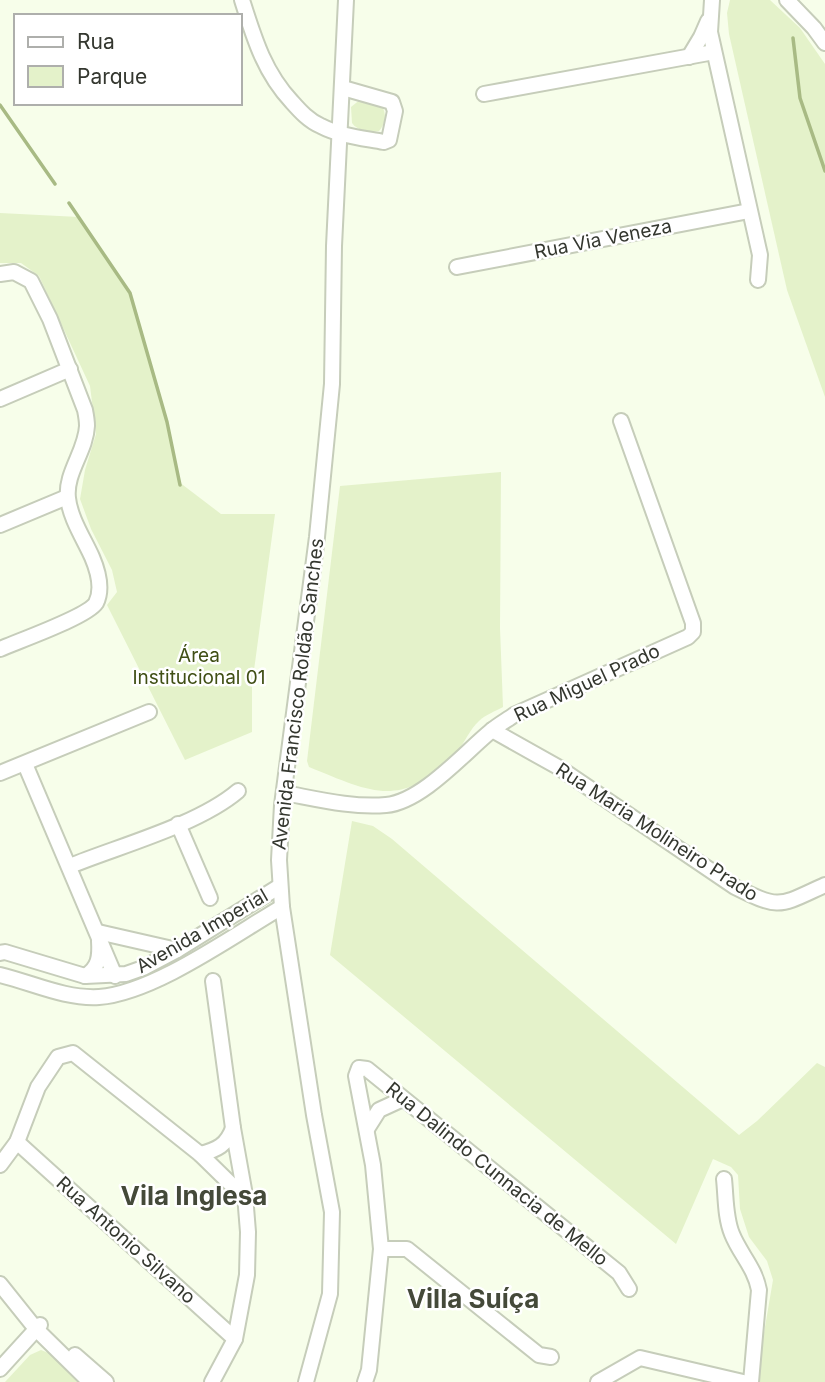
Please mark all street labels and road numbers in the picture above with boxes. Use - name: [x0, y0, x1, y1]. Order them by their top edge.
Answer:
- street label: Rua Via Veneza: [532, 214, 674, 264]
- street label: Avenida Francisco Roldão Sanches: [267, 537, 329, 851]
- street label: Rua Miguel Prado: [510, 639, 664, 727]
- street label: Rua Maria Molineiro Prado: [552, 758, 762, 906]
- street label: Avenida Imperial: [132, 884, 272, 978]
- street label: Rua Dalindo Cunnacia de Mello: [381, 1077, 613, 1271]
- street label: Rua Antonio Silvano: [52, 1172, 200, 1308]

